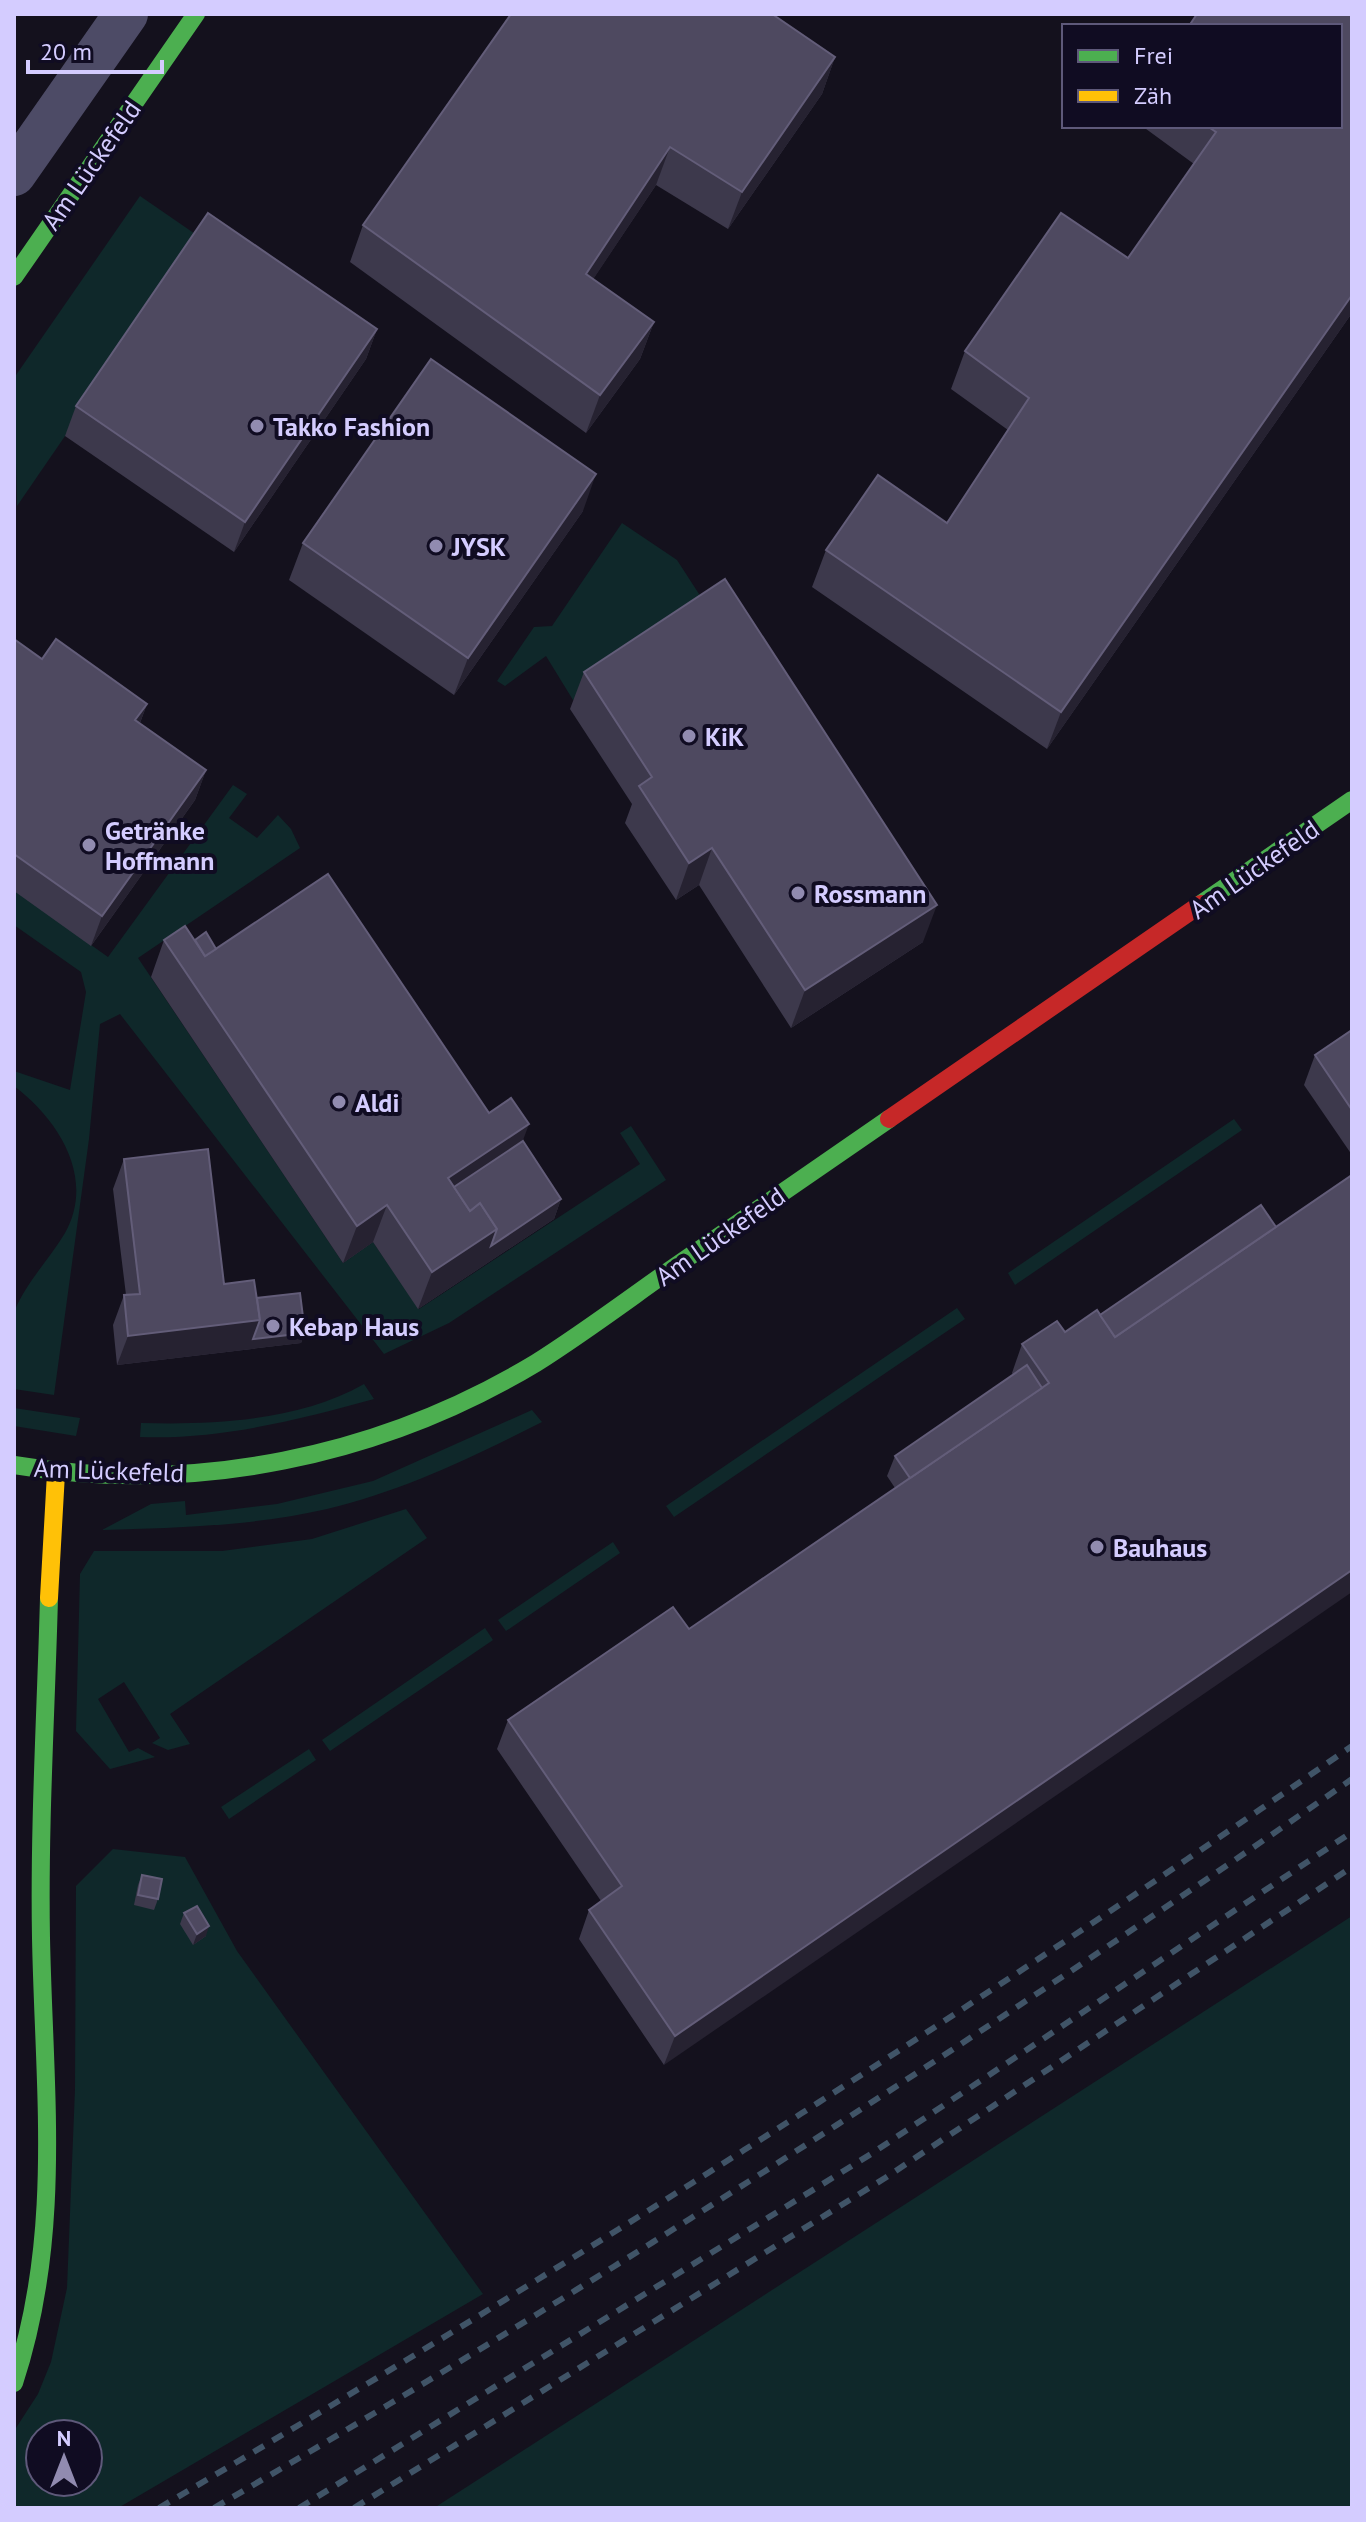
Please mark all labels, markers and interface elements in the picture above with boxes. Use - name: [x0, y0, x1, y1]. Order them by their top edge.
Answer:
- scale bar: [28, 24, 162, 74]
- legend: [1062, 24, 1342, 128]
- text: 20 m: [40, 36, 92, 67]
- text: Frei: [1134, 40, 1173, 71]
- text: Zäh: [1134, 80, 1172, 111]
- street label: Am Lückefeld: [34, 94, 148, 236]
- place label: Takko Fashion: [273, 410, 430, 443]
- marker: Takko Fashion: [248, 417, 266, 435]
- place label: JYSK: [451, 530, 506, 563]
- marker: JYSK: [427, 537, 445, 555]
- place label: KiK: [705, 720, 744, 753]
- marker: KiK: [680, 727, 698, 745]
- street label: Am Lückefeld: [1183, 812, 1325, 926]
- place label: Getränke Hoffmann: [105, 814, 214, 877]
- marker: Getränke Hoffmann: [80, 836, 98, 854]
- place label: Rossmann: [814, 877, 926, 910]
- marker: Rossmann: [789, 884, 807, 902]
- place label: Aldi: [355, 1086, 399, 1119]
- marker: Aldi: [330, 1093, 348, 1111]
- street label: Am Lückefeld: [649, 1179, 791, 1293]
- place label: Kebap Haus: [289, 1310, 419, 1343]
- marker: Kebap Haus: [264, 1317, 282, 1335]
- street label: Am Lückefeld: [33, 1451, 185, 1489]
- place label: Bauhaus: [1113, 1531, 1207, 1564]
- marker: Bauhaus: [1088, 1538, 1106, 1556]
- north arrow: [24, 2418, 104, 2498]
- text: N: [57, 2424, 71, 2452]

